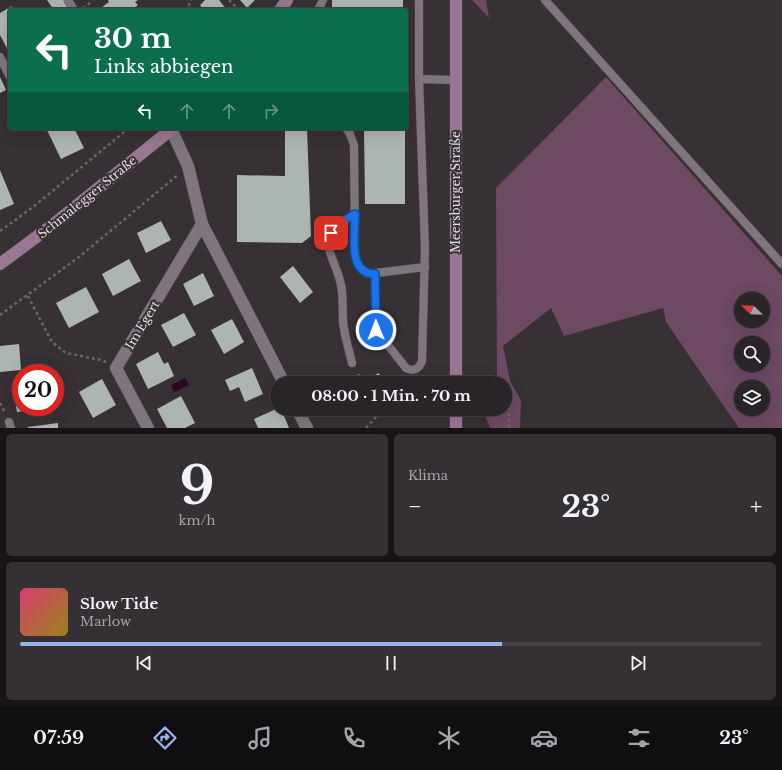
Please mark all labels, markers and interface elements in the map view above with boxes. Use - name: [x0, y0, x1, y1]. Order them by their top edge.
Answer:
- text: 30 m: [94, 21, 171, 56]
- icon: left: [28, 24, 80, 76]
- text: Links abbiegen: [94, 56, 233, 78]
- icon: left: [134, 100, 156, 122]
- icon: ahead: [176, 100, 198, 122]
- icon: ahead: [218, 100, 240, 122]
- icon: right: [260, 100, 282, 122]
- street label: Meersburger Straße: [448, 131, 463, 253]
- street label: Schmalegger Straße: [35, 153, 139, 241]
- pin: [314, 216, 348, 250]
- icon: arrive: [320, 222, 342, 244]
- north arrow: [734, 292, 770, 328]
- map controls: [734, 292, 770, 416]
- street label: Im Egert: [122, 297, 163, 352]
- position arrow: [355, 309, 397, 351]
- button: search: [734, 336, 770, 372]
- speed limit sign: 20: [12, 364, 64, 416]
- button: layers: [734, 380, 770, 416]
- text: 08:00 · 1 Min. · 70 m: [311, 386, 471, 405]
- text: 9: [179, 454, 215, 518]
- text: Klima: [408, 467, 448, 484]
- text: 23°: [562, 488, 610, 525]
- text: −: [408, 493, 422, 520]
- text: +: [750, 493, 762, 520]
- text: km/h: [179, 512, 215, 529]
- text: Slow Tide: [80, 594, 158, 613]
- text: Marlow: [80, 613, 131, 630]
- icon: previous: [133, 652, 155, 674]
- icon: pause: [380, 652, 402, 674]
- icon: next: [627, 652, 649, 674]
- icon: directions: [151, 724, 179, 752]
- icon: music: [246, 724, 274, 752]
- icon: phone: [340, 724, 368, 752]
- icon: climate: [435, 724, 463, 752]
- icon: car: [530, 724, 558, 752]
- icon: filters: [625, 724, 653, 752]
- text: 07:59: [33, 727, 84, 749]
- text: 23°: [719, 727, 749, 749]

